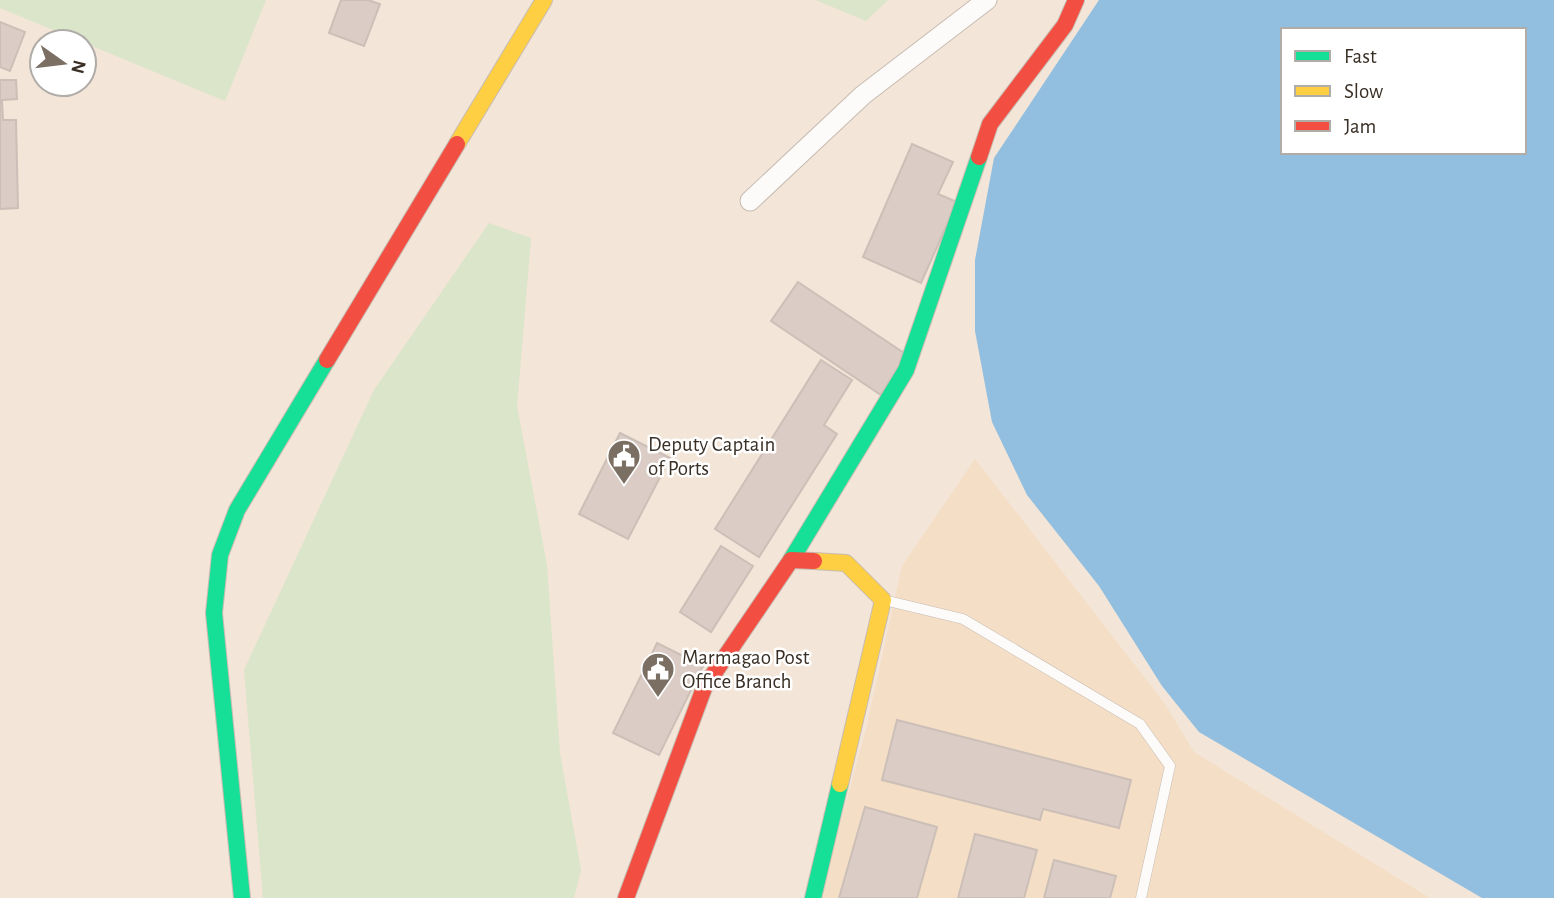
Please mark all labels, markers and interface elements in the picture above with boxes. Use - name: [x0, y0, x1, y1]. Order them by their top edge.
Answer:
- north arrow: [28, 28, 98, 98]
- legend: [1281, 28, 1526, 154]
- text: Fast: [1344, 46, 1377, 67]
- text: N: [67, 58, 89, 75]
- text: Slow: [1344, 81, 1383, 102]
- text: Jam: [1344, 116, 1376, 137]
- place label: Deputy Captain of Ports: [648, 434, 775, 479]
- public building icon: Deputy Captain of Ports: [605, 437, 643, 486]
- place label: Marmagao Post Office Branch: [682, 647, 810, 692]
- public building icon: Marmagao Post Office Branch: [639, 650, 677, 699]

